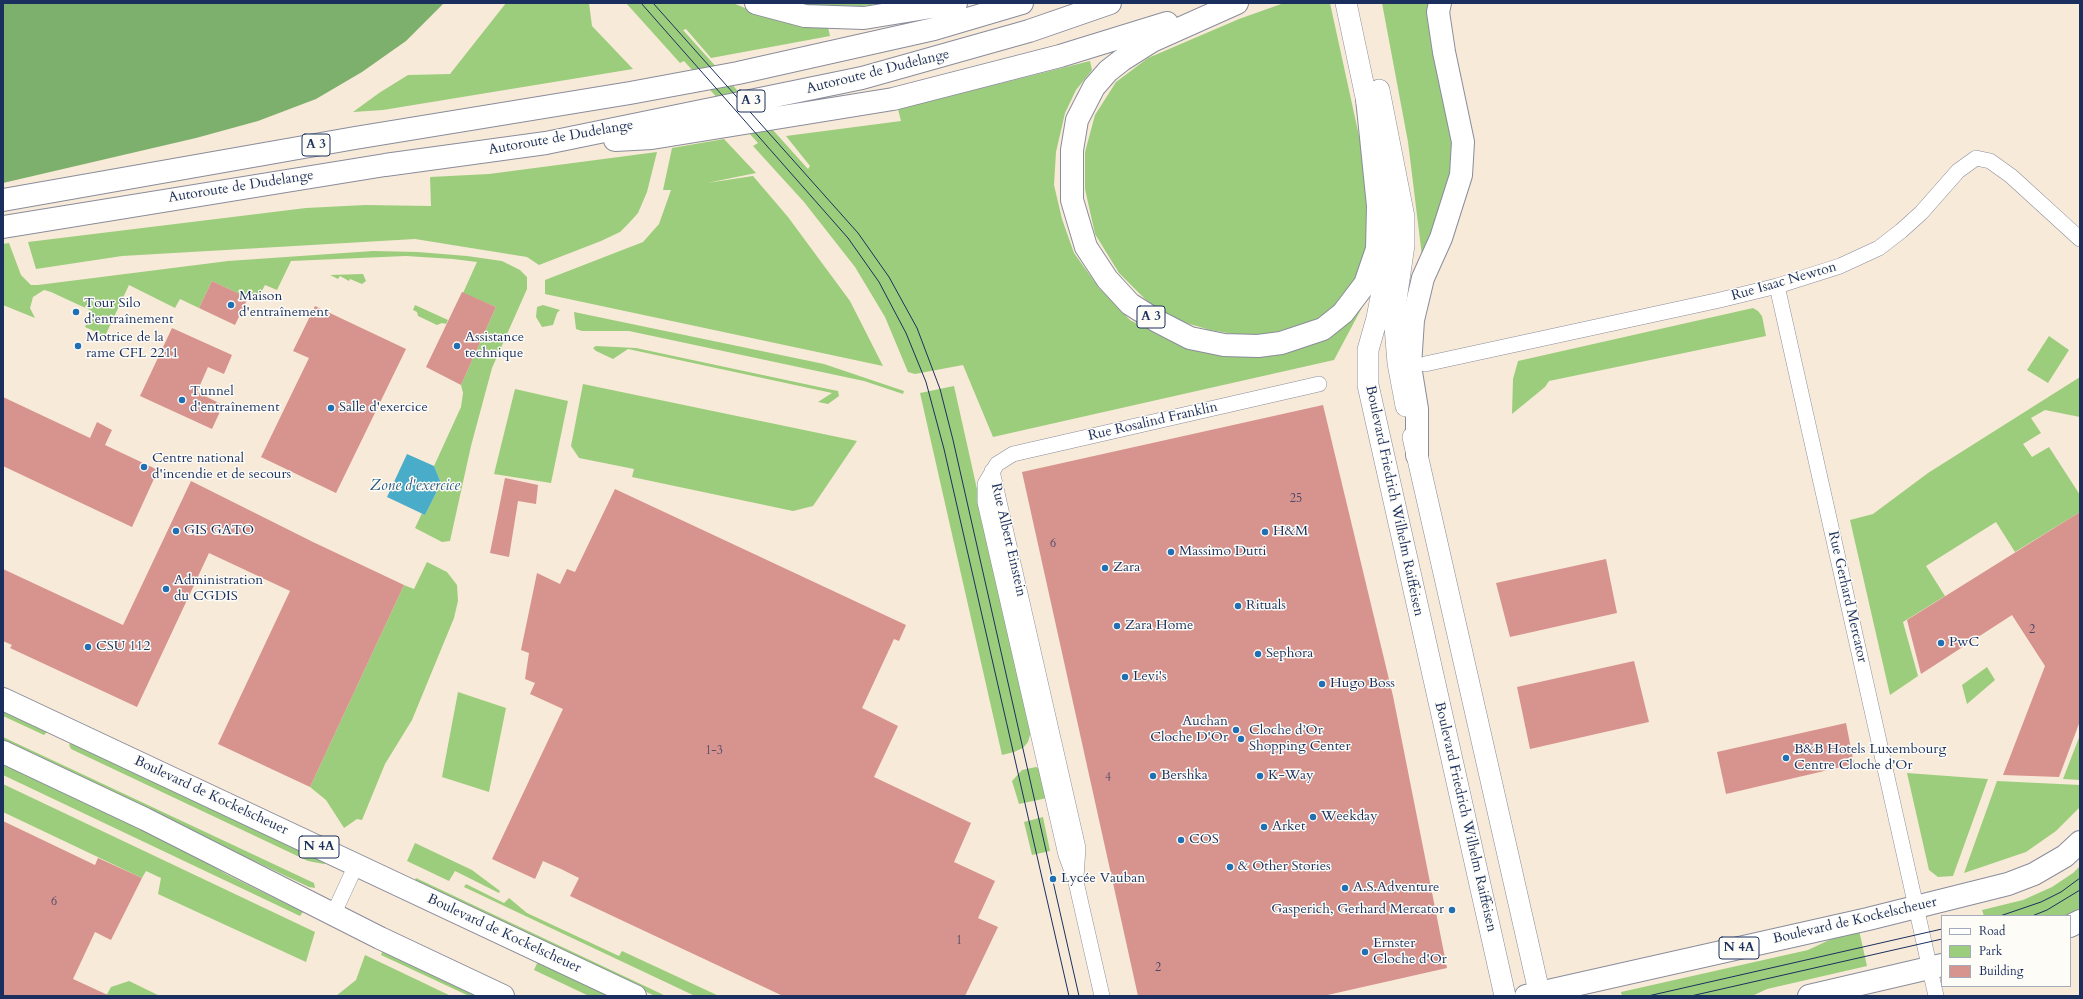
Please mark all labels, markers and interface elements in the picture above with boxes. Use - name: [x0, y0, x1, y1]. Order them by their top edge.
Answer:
- street label: Autoroute de Dudelange: [805, 46, 951, 98]
- road number: A 3: [737, 90, 765, 112]
- street label: Autoroute de Dudelange: [487, 117, 635, 159]
- road number: A 3: [302, 134, 330, 156]
- street label: Autoroute de Dudelange: [167, 167, 315, 207]
- street label: Rue Isaac Newton: [1729, 259, 1839, 305]
- place label: Maison d'entraînement: [239, 289, 329, 322]
- place label: Tour Silo d'entraînement: [84, 296, 174, 328]
- marker: Maison d'entraînement: [226, 300, 236, 310]
- road number: A 3: [1137, 306, 1165, 328]
- marker: Tour Silo d'entraînement: [71, 307, 81, 317]
- place label: Motrice de la rame CFL 2211: [86, 330, 179, 362]
- place label: Assistance technique: [465, 330, 524, 362]
- marker: Motrice de la rame CFL 2211: [73, 341, 83, 351]
- marker: Assistance technique: [452, 341, 462, 351]
- place label: Tunnel d'entraînement: [190, 384, 280, 416]
- street label: Boulevard Friedrich Wilhelm Raiffeisen: [1361, 384, 1427, 618]
- marker: Tunnel d'entraînement: [177, 395, 187, 405]
- street label: Rue Rosalind Franklin: [1087, 399, 1219, 445]
- place label: Salle d'exercice: [339, 400, 428, 416]
- marker: Salle d'exercice: [326, 403, 336, 413]
- place label: Centre national d'incendie et de secours: [152, 451, 291, 484]
- marker: Centre national d'incendie et de secours: [139, 462, 149, 472]
- water label: Zone d'exercice: [370, 478, 460, 496]
- street label: Rue Albert Einstein: [987, 482, 1029, 598]
- house number: 25: [1290, 492, 1302, 506]
- place label: GIS GATO: [184, 523, 254, 539]
- place label: H&M: [1273, 524, 1308, 540]
- marker: GIS GATO: [171, 526, 181, 536]
- marker: H&M: [1260, 527, 1270, 537]
- street label: Rue Gerhard Mercator: [1824, 530, 1870, 664]
- house number: 6: [1050, 537, 1056, 551]
- place label: Massimo Dutti: [1179, 544, 1267, 560]
- marker: Massimo Dutti: [1166, 547, 1176, 557]
- place label: Zara: [1113, 560, 1140, 576]
- marker: Zara: [1100, 563, 1110, 573]
- place label: Administration du CGDIS: [174, 573, 263, 606]
- marker: Administration du CGDIS: [161, 584, 171, 594]
- place label: Rituals: [1246, 598, 1286, 614]
- marker: Rituals: [1233, 601, 1243, 611]
- place label: Zara Home: [1125, 618, 1193, 634]
- marker: Zara Home: [1112, 621, 1122, 631]
- house number: 2: [2029, 623, 2035, 637]
- place label: PwC: [1949, 635, 1979, 651]
- marker: PwC: [1936, 638, 1946, 648]
- place label: CSU 112: [96, 639, 150, 655]
- marker: CSU 112: [83, 642, 93, 652]
- place label: Sephora: [1266, 646, 1313, 662]
- marker: Sephora: [1253, 649, 1263, 659]
- place label: Levi's: [1133, 669, 1167, 685]
- marker: Levi's: [1120, 672, 1130, 682]
- place label: Hugo Boss: [1330, 676, 1395, 692]
- marker: Hugo Boss: [1317, 679, 1327, 689]
- street label: Boulevard Friedrich Wilhelm Raiffeisen: [1430, 700, 1500, 934]
- place label: Auchan Cloche D'Or: [1150, 714, 1228, 746]
- place label: Cloche d’Or Shopping Center: [1249, 723, 1351, 756]
- marker: Auchan Cloche D'Or: [1231, 725, 1241, 735]
- marker: Cloche d’Or Shopping Center: [1236, 734, 1246, 744]
- place label: B&B Hotels Luxembourg Centre Cloche d'Or: [1794, 742, 1946, 774]
- house number: 1-3: [705, 744, 723, 758]
- street label: Boulevard de Kockelscheuer: [131, 753, 291, 839]
- marker: B&B Hotels Luxembourg Centre Cloche d'Or: [1781, 753, 1791, 763]
- place label: Bershka: [1161, 768, 1208, 784]
- place label: K-Way: [1268, 768, 1314, 784]
- house number: 4: [1105, 771, 1111, 785]
- marker: Bershka: [1148, 771, 1158, 781]
- marker: K-Way: [1255, 771, 1265, 781]
- place label: Weekday: [1321, 809, 1378, 825]
- marker: Weekday: [1308, 812, 1318, 822]
- place label: Arket: [1272, 819, 1305, 835]
- marker: Arket: [1259, 822, 1269, 832]
- place label: COS: [1189, 832, 1219, 848]
- marker: COS: [1176, 835, 1186, 845]
- road number: N 4A: [299, 836, 339, 858]
- place label: & Other Stories: [1238, 859, 1331, 875]
- marker: & Other Stories: [1225, 862, 1235, 872]
- place label: Lycée Vauban: [1061, 871, 1145, 887]
- marker: Lycée Vauban: [1048, 874, 1058, 884]
- place label: A.S.Adventure: [1353, 880, 1439, 896]
- marker: A.S.Adventure: [1340, 883, 1350, 893]
- street label: Boulevard de Kockelscheuer: [424, 891, 584, 977]
- street label: Boulevard de Kockelscheuer: [1771, 894, 1939, 948]
- house number: 6: [51, 895, 57, 909]
- place label: Gasperich, Gerhard Mercator: [1271, 902, 1444, 918]
- marker: Gasperich, Gerhard Mercator: [1447, 905, 1457, 915]
- legend: [1941, 915, 2071, 987]
- text: Road: [1979, 923, 2005, 939]
- house number: 1: [956, 934, 962, 948]
- place label: Ernster Cloche d'Or: [1373, 936, 1447, 968]
- road number: N 4A: [1719, 937, 1759, 959]
- text: Park: [1979, 943, 2002, 959]
- marker: Ernster Cloche d'Or: [1360, 947, 1370, 957]
- house number: 2: [1155, 961, 1161, 975]
- text: Building: [1979, 963, 2023, 979]

